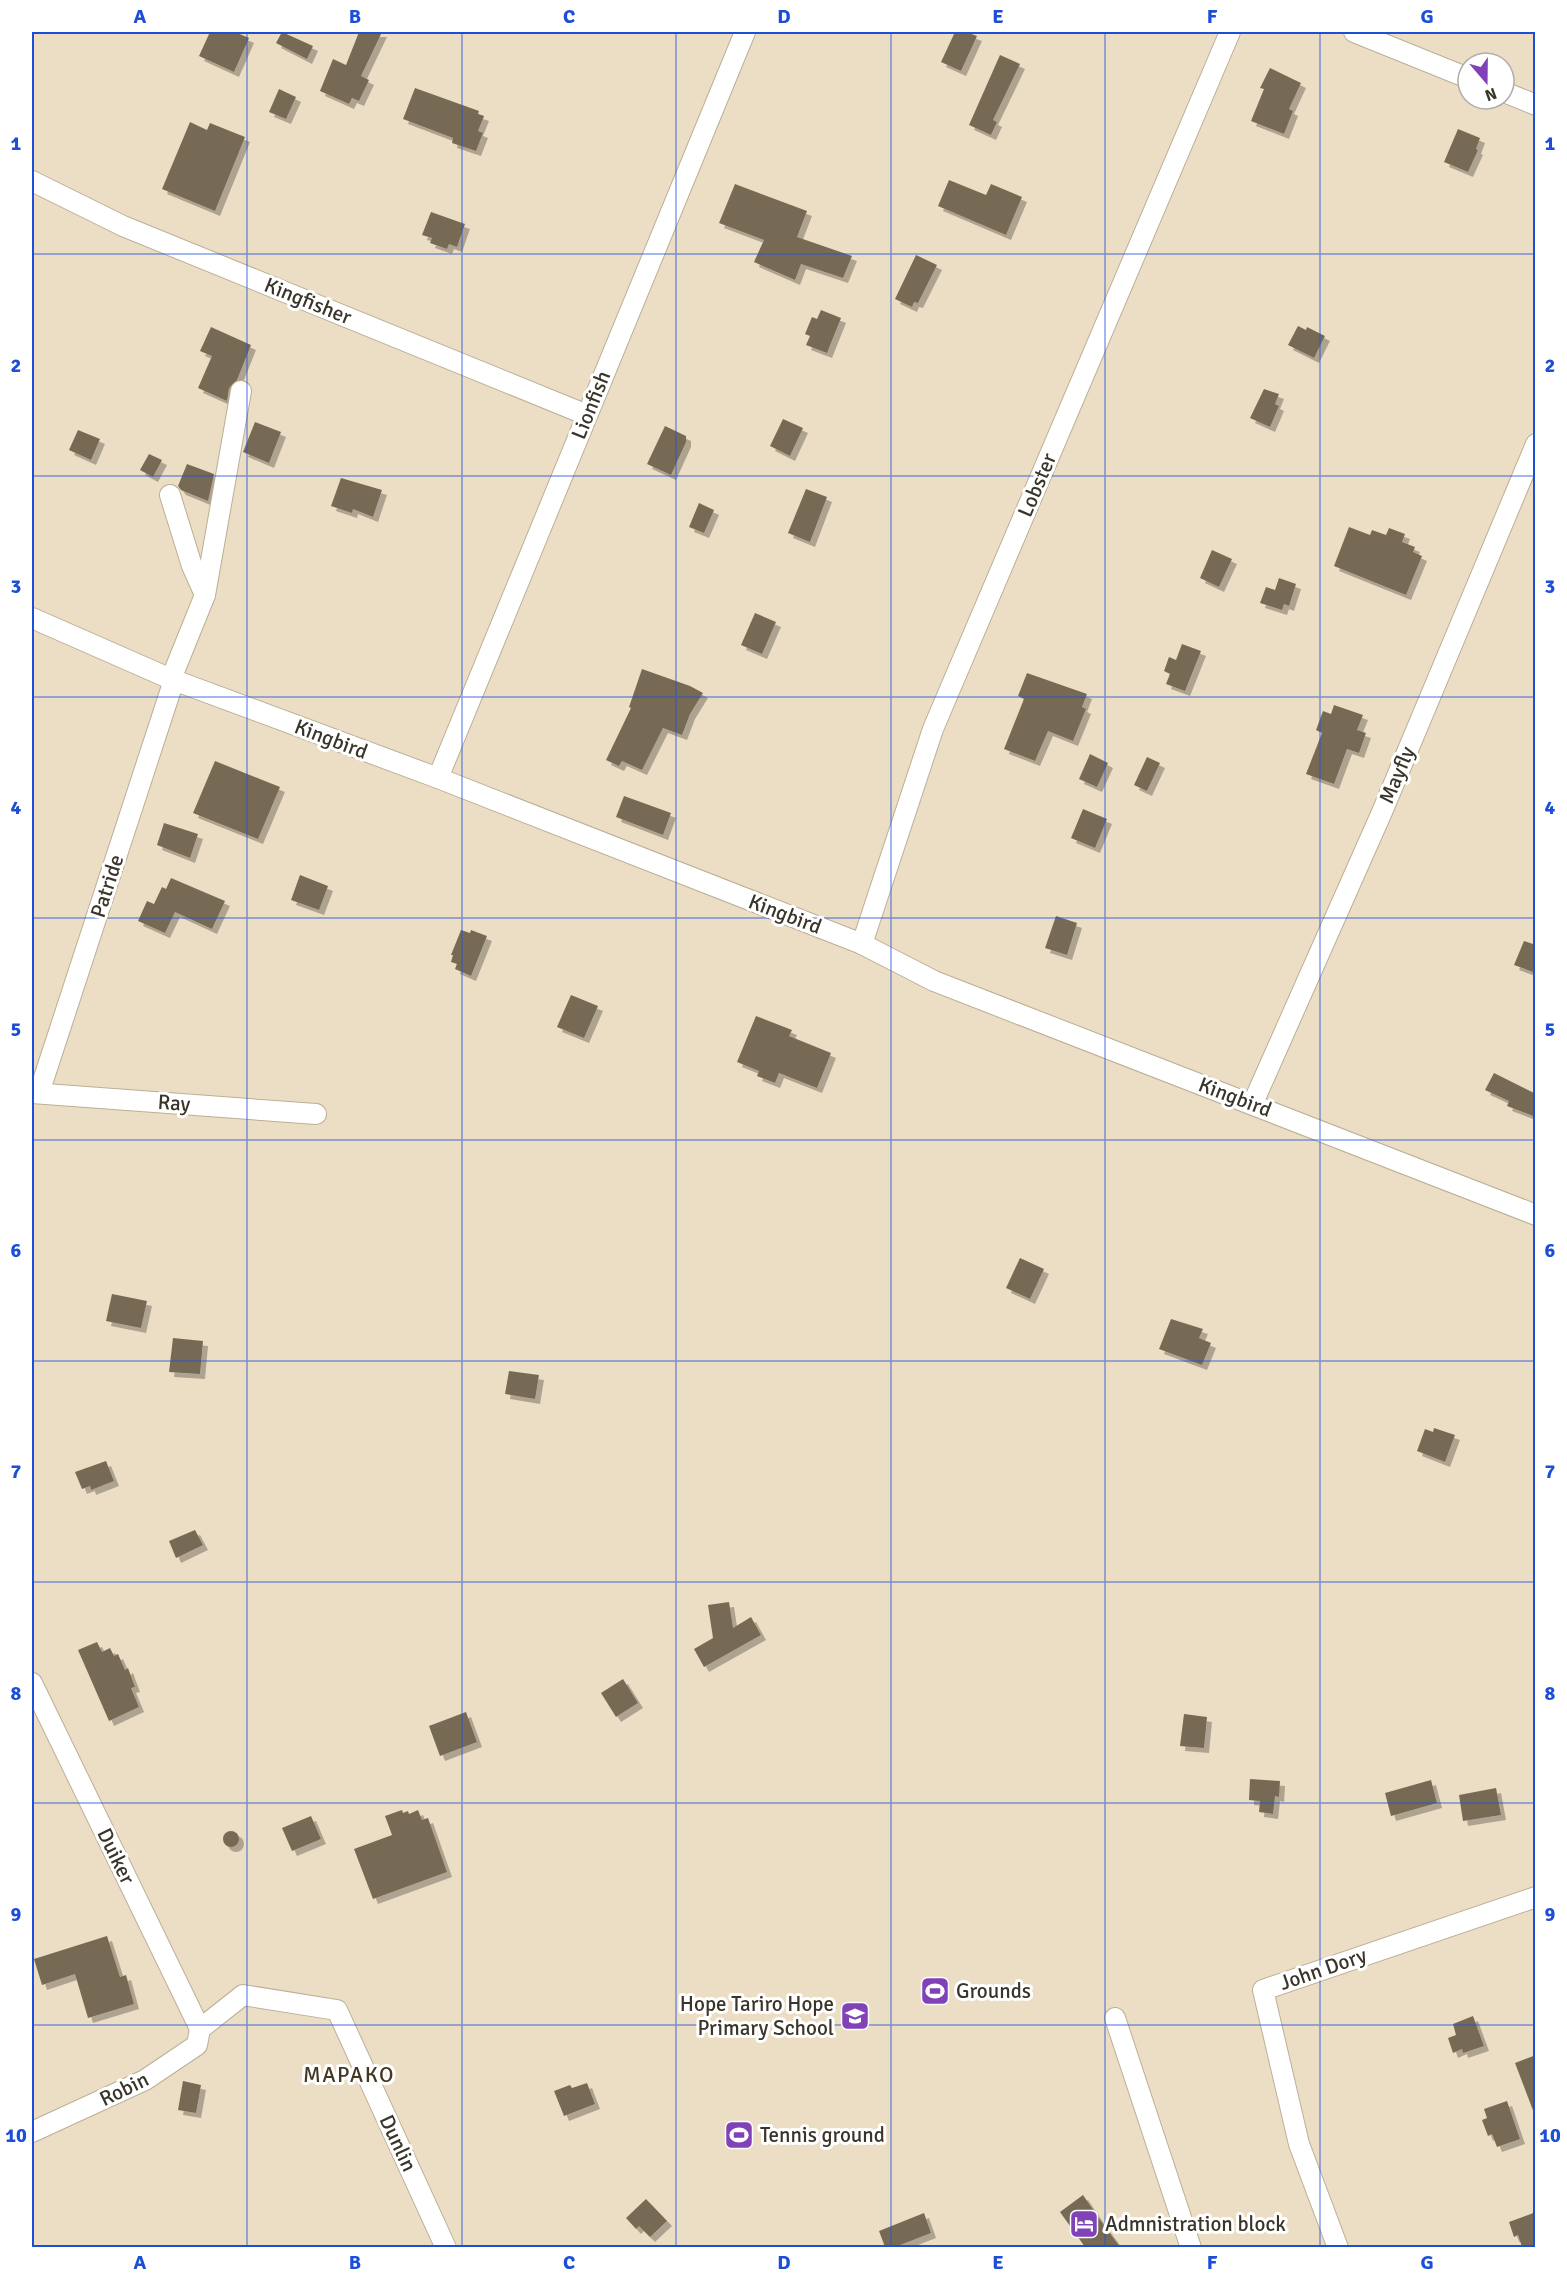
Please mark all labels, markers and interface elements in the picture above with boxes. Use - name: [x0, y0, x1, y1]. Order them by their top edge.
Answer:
- text: A: [134, 4, 147, 29]
- text: B: [349, 4, 361, 29]
- text: C: [563, 4, 575, 29]
- text: D: [777, 4, 791, 29]
- text: E: [992, 4, 1004, 29]
- text: F: [1207, 4, 1218, 29]
- text: G: [1420, 4, 1434, 29]
- north arrow: [1456, 51, 1516, 111]
- text: N: [1482, 83, 1499, 105]
- text: 1: [11, 131, 22, 156]
- text: 1: [1545, 131, 1556, 156]
- street label: Kingfisher: [261, 272, 356, 330]
- text: 2: [11, 353, 21, 378]
- text: 2: [1545, 353, 1555, 378]
- street label: Lionfish: [566, 367, 616, 443]
- street label: Lobster: [1012, 449, 1062, 521]
- text: 3: [11, 574, 21, 599]
- text: 3: [1545, 574, 1555, 599]
- street label: Kingbird: [291, 713, 371, 765]
- street label: Mayfly: [1373, 742, 1421, 808]
- text: 4: [11, 795, 22, 820]
- text: 4: [1545, 795, 1556, 820]
- street label: Patride: [85, 851, 129, 921]
- street label: Kingbird: [745, 888, 825, 940]
- text: 5: [11, 1017, 21, 1042]
- text: 5: [1545, 1017, 1555, 1042]
- street label: Kingbird: [1195, 1071, 1275, 1123]
- street label: Ray: [157, 1089, 191, 1117]
- text: 6: [11, 1238, 22, 1263]
- text: 6: [1545, 1238, 1556, 1263]
- text: 7: [11, 1459, 22, 1484]
- text: 7: [1545, 1459, 1556, 1484]
- text: 8: [11, 1681, 22, 1706]
- text: 8: [1545, 1681, 1556, 1706]
- street label: Duiker: [91, 1824, 141, 1888]
- text: 9: [11, 1902, 22, 1927]
- text: 9: [1545, 1902, 1556, 1927]
- street label: John Dory: [1276, 1942, 1370, 1996]
- sports icon: Grounds: [919, 1975, 951, 2007]
- place label: Grounds: [956, 1978, 1031, 2004]
- place label: Hope Tariro Hope Primary School: [680, 1991, 834, 2041]
- school or university icon: Hope Tariro Hope Primary School: [839, 2000, 871, 2032]
- district label: MAPAKO: [303, 2061, 395, 2088]
- street label: Robin: [95, 2066, 153, 2112]
- street label: Dunlin: [374, 2110, 422, 2176]
- sports icon: Tennis ground: [723, 2119, 755, 2151]
- place label: Tennis ground: [760, 2122, 885, 2148]
- text: 10: [5, 2123, 27, 2148]
- text: 10: [1539, 2123, 1561, 2148]
- hotel icon: Admnistration block: [1068, 2208, 1100, 2240]
- place label: Admnistration block: [1105, 2211, 1286, 2237]
- text: A: [134, 2250, 147, 2275]
- text: B: [349, 2250, 361, 2275]
- text: C: [563, 2250, 575, 2275]
- text: D: [777, 2250, 791, 2275]
- text: E: [992, 2250, 1004, 2275]
- text: F: [1207, 2250, 1218, 2275]
- text: G: [1420, 2250, 1434, 2275]

